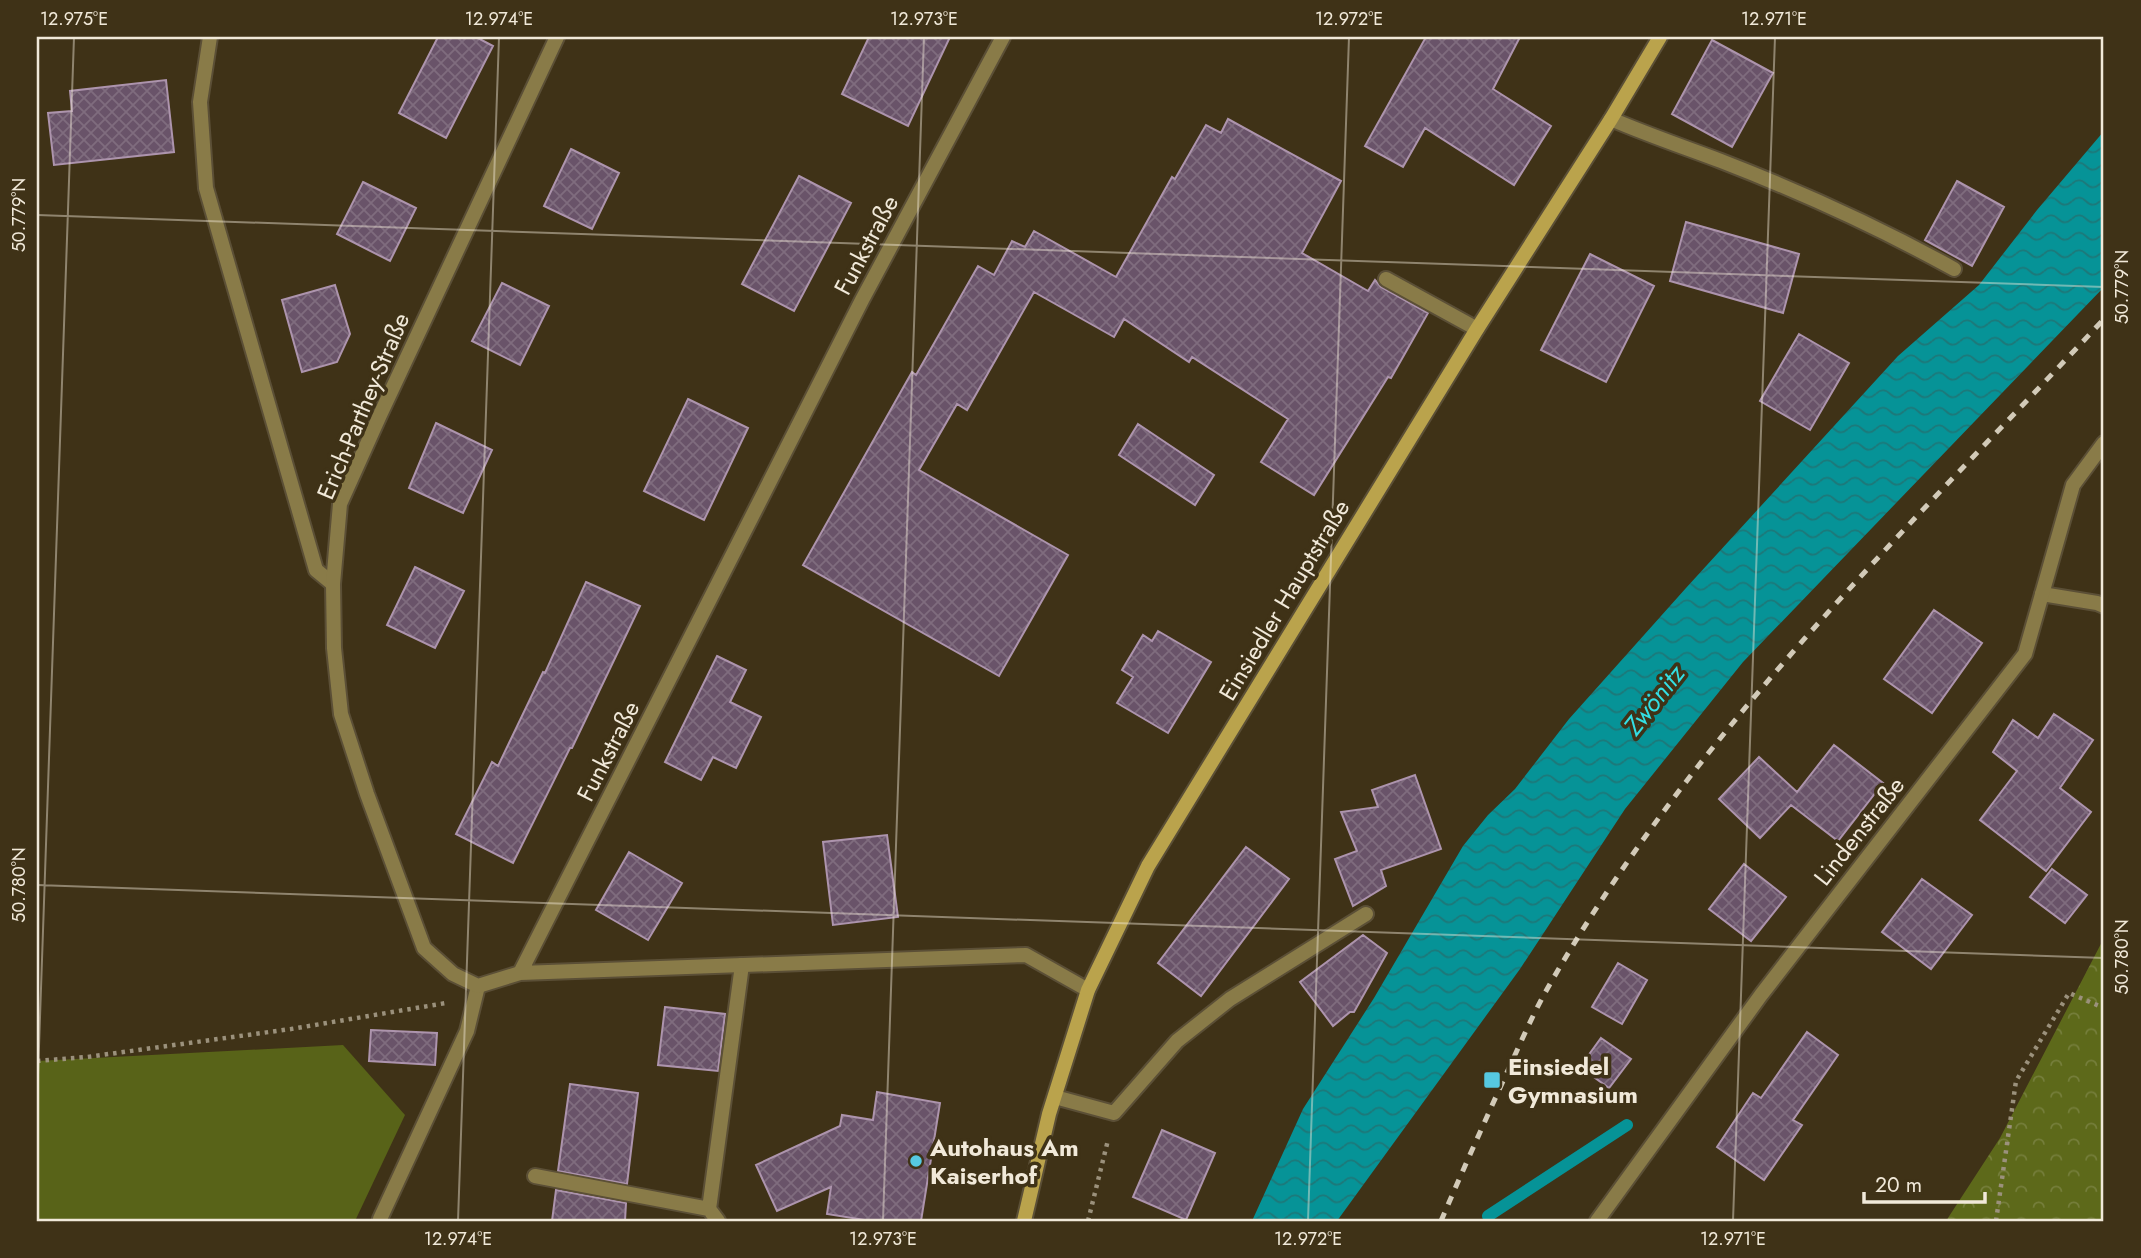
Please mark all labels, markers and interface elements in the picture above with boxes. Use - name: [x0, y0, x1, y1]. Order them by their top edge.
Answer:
- text: 12.975°E: [40, 6, 108, 32]
- text: 12.974°E: [465, 6, 533, 32]
- text: 12.973°E: [890, 6, 958, 32]
- text: 12.972°E: [1315, 6, 1383, 32]
- text: 12.971°E: [1741, 6, 1807, 32]
- text: 50.779°N: [6, 178, 32, 252]
- street label: Funkstraße: [825, 189, 907, 301]
- text: 50.779°N: [2109, 250, 2135, 324]
- street label: Erich-Parthey-Straße: [308, 307, 418, 505]
- street label: Einsiedler Hauptstraße: [1210, 493, 1358, 707]
- water label: Zwönitz: [1614, 656, 1695, 744]
- street label: Funkstraße: [568, 695, 648, 807]
- street label: Lindenstraße: [1805, 769, 1913, 893]
- text: 50.780°N: [6, 847, 32, 923]
- text: 50.780°N: [2109, 919, 2135, 995]
- place label: Einsiedel Gymnasium: [1508, 1049, 1638, 1112]
- marker: Einsiedel Gymnasium: [1482, 1070, 1502, 1090]
- place label: Autohaus Am Kaiserhof: [929, 1130, 1079, 1193]
- marker: Autohaus Am Kaiserhof: [908, 1153, 924, 1169]
- scale bar: [1864, 1160, 1985, 1204]
- text: 20 m: [1875, 1170, 1922, 1200]
- text: 12.974°E: [424, 1226, 492, 1252]
- text: 12.973°E: [849, 1226, 917, 1252]
- text: 12.972°E: [1274, 1226, 1342, 1252]
- text: 12.971°E: [1700, 1226, 1766, 1252]

